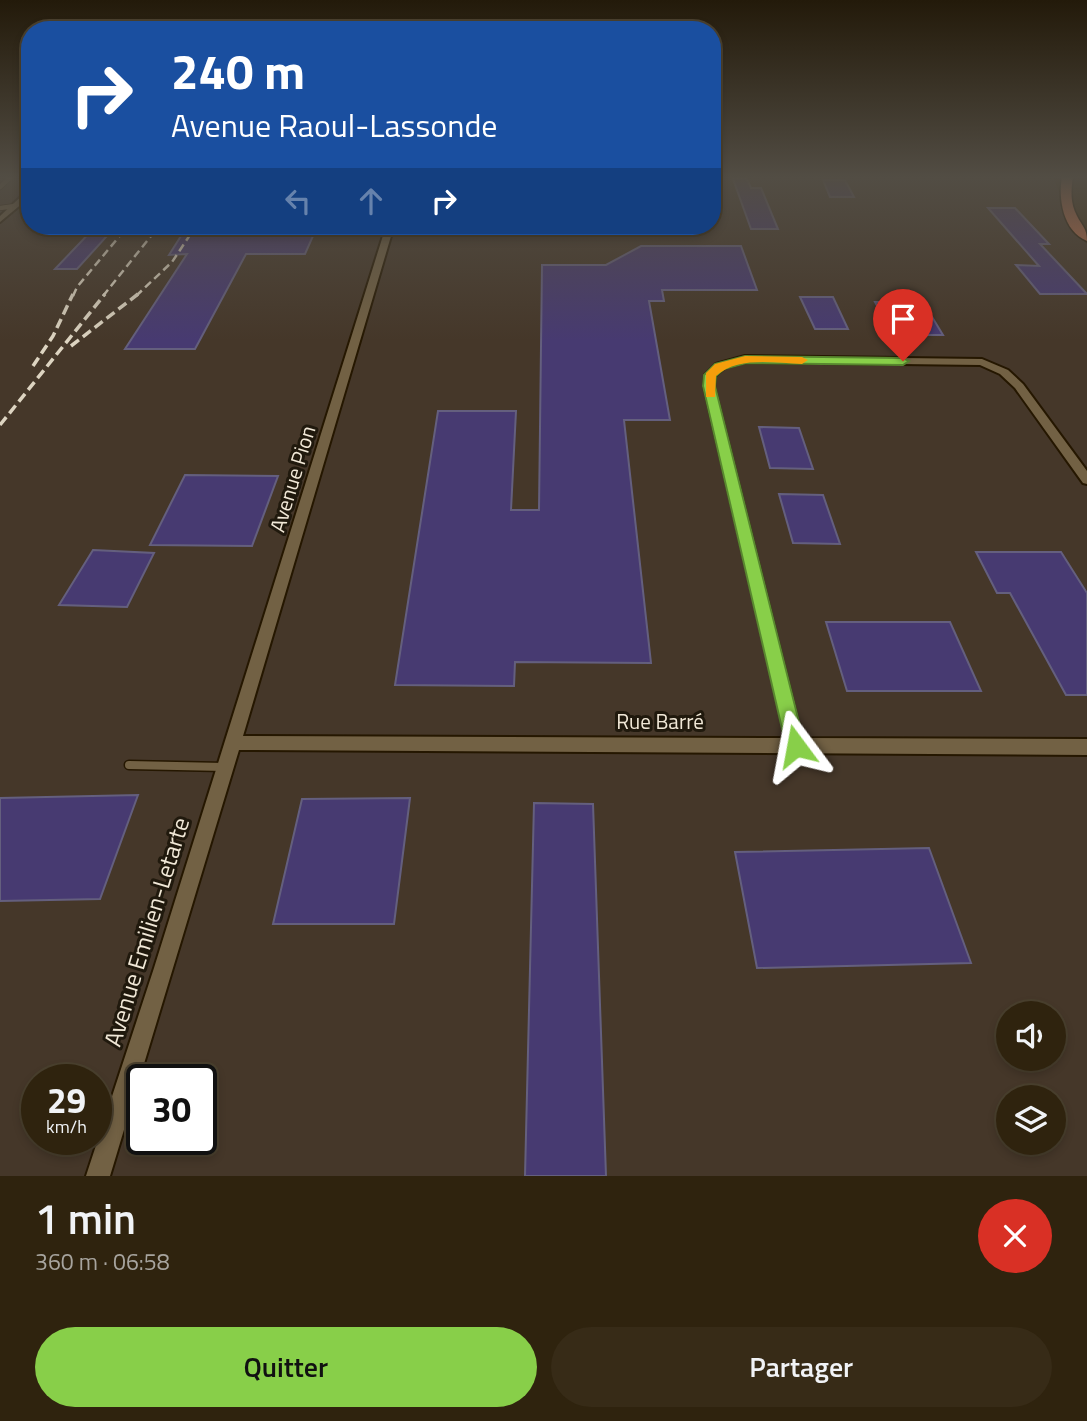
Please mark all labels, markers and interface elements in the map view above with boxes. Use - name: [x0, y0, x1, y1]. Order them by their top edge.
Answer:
- text: 240 m: [171, 33, 305, 108]
- icon: right: [56, 49, 147, 140]
- text: Avenue Raoul-Lassonde: [171, 101, 497, 149]
- icon: left: [279, 182, 317, 220]
- icon: ahead: [352, 182, 390, 220]
- icon: right: [425, 182, 463, 220]
- pin: [873, 289, 933, 361]
- icon: arrive: [884, 300, 922, 338]
- street label: Avenue Pion: [261, 422, 323, 536]
- street label: Rue Barré: [616, 705, 704, 737]
- position arrow: [759, 709, 833, 783]
- street label: Avenue Emilien-Letarte: [94, 813, 198, 1051]
- map controls: [996, 1001, 1066, 1155]
- button: sound: [996, 1001, 1066, 1071]
- speed limit sign: 30: [126, 1064, 217, 1155]
- text: 29: [47, 1073, 86, 1127]
- button: layers: [996, 1085, 1066, 1155]
- text: km/h: [46, 1113, 87, 1140]
- text: 1 min: [35, 1186, 136, 1250]
- button: close: [978, 1199, 1052, 1273]
- text: 360 m · 06:58: [35, 1244, 170, 1279]
- button: Quitter: [35, 1327, 537, 1407]
- button: Partager: [551, 1327, 1052, 1407]

